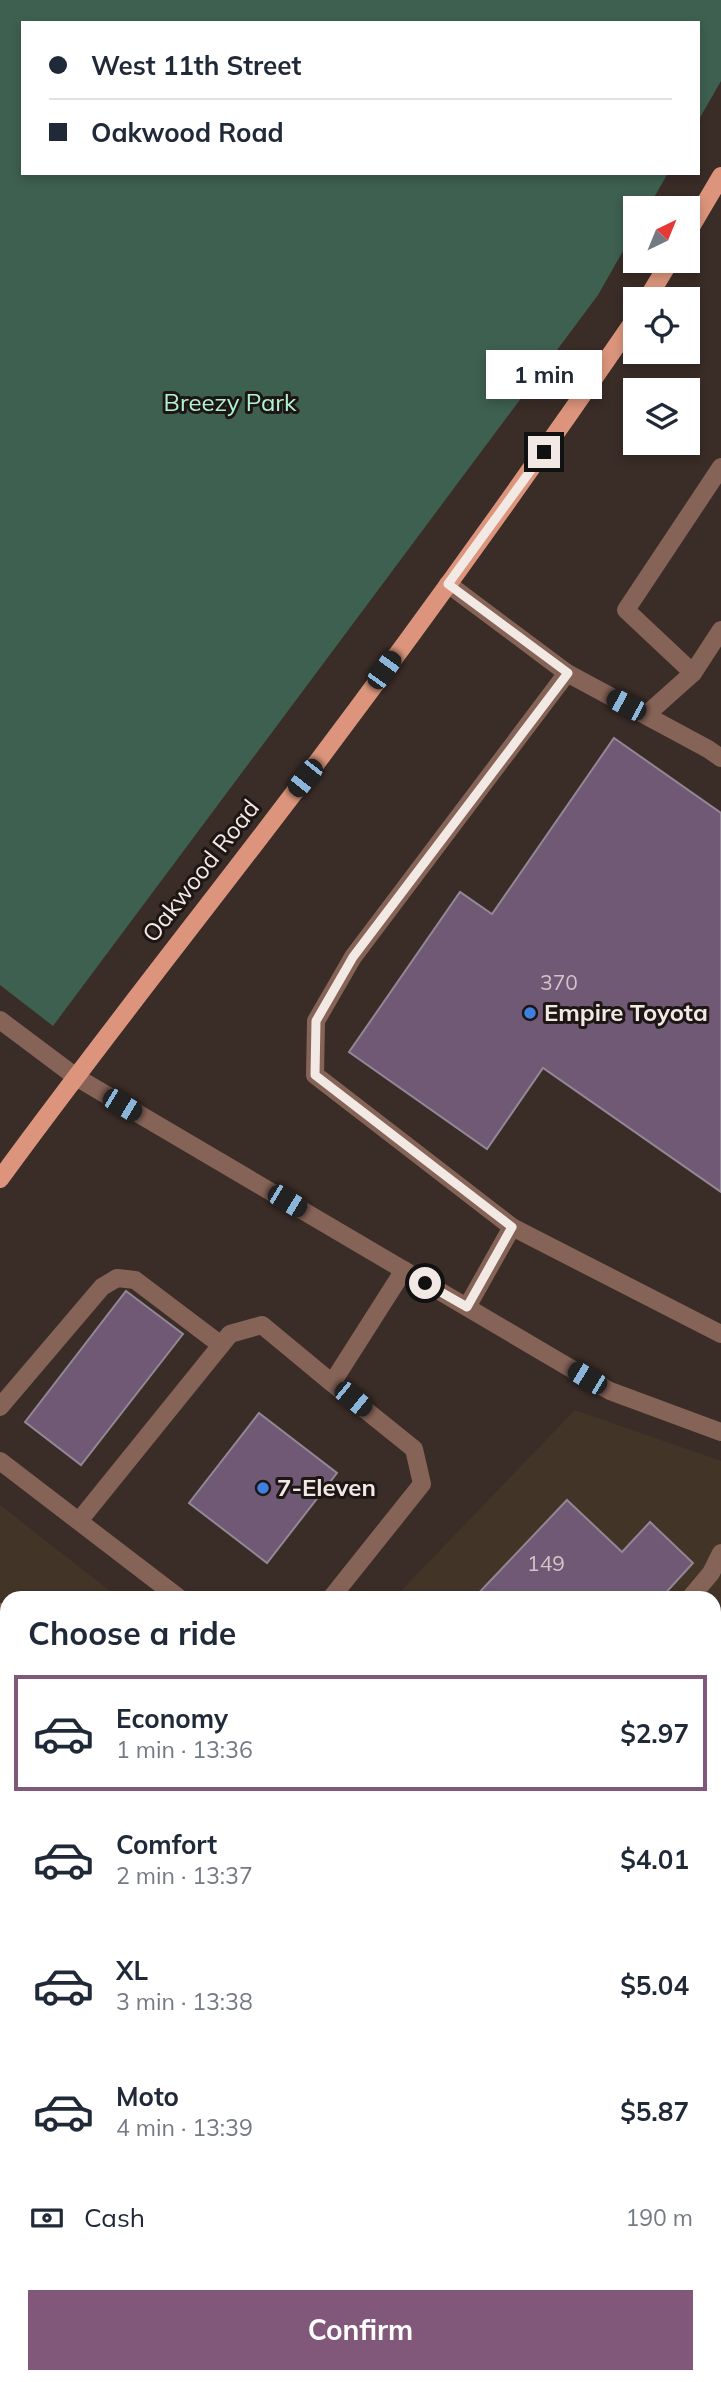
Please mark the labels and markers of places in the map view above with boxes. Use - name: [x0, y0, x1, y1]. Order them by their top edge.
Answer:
- place label: Empire Toyota: [544, 997, 708, 1027]
- marker: Empire Toyota: [522, 1005, 538, 1021]
- place label: 7-Eleven: [277, 1472, 376, 1502]
- marker: 7-Eleven: [255, 1480, 271, 1496]

